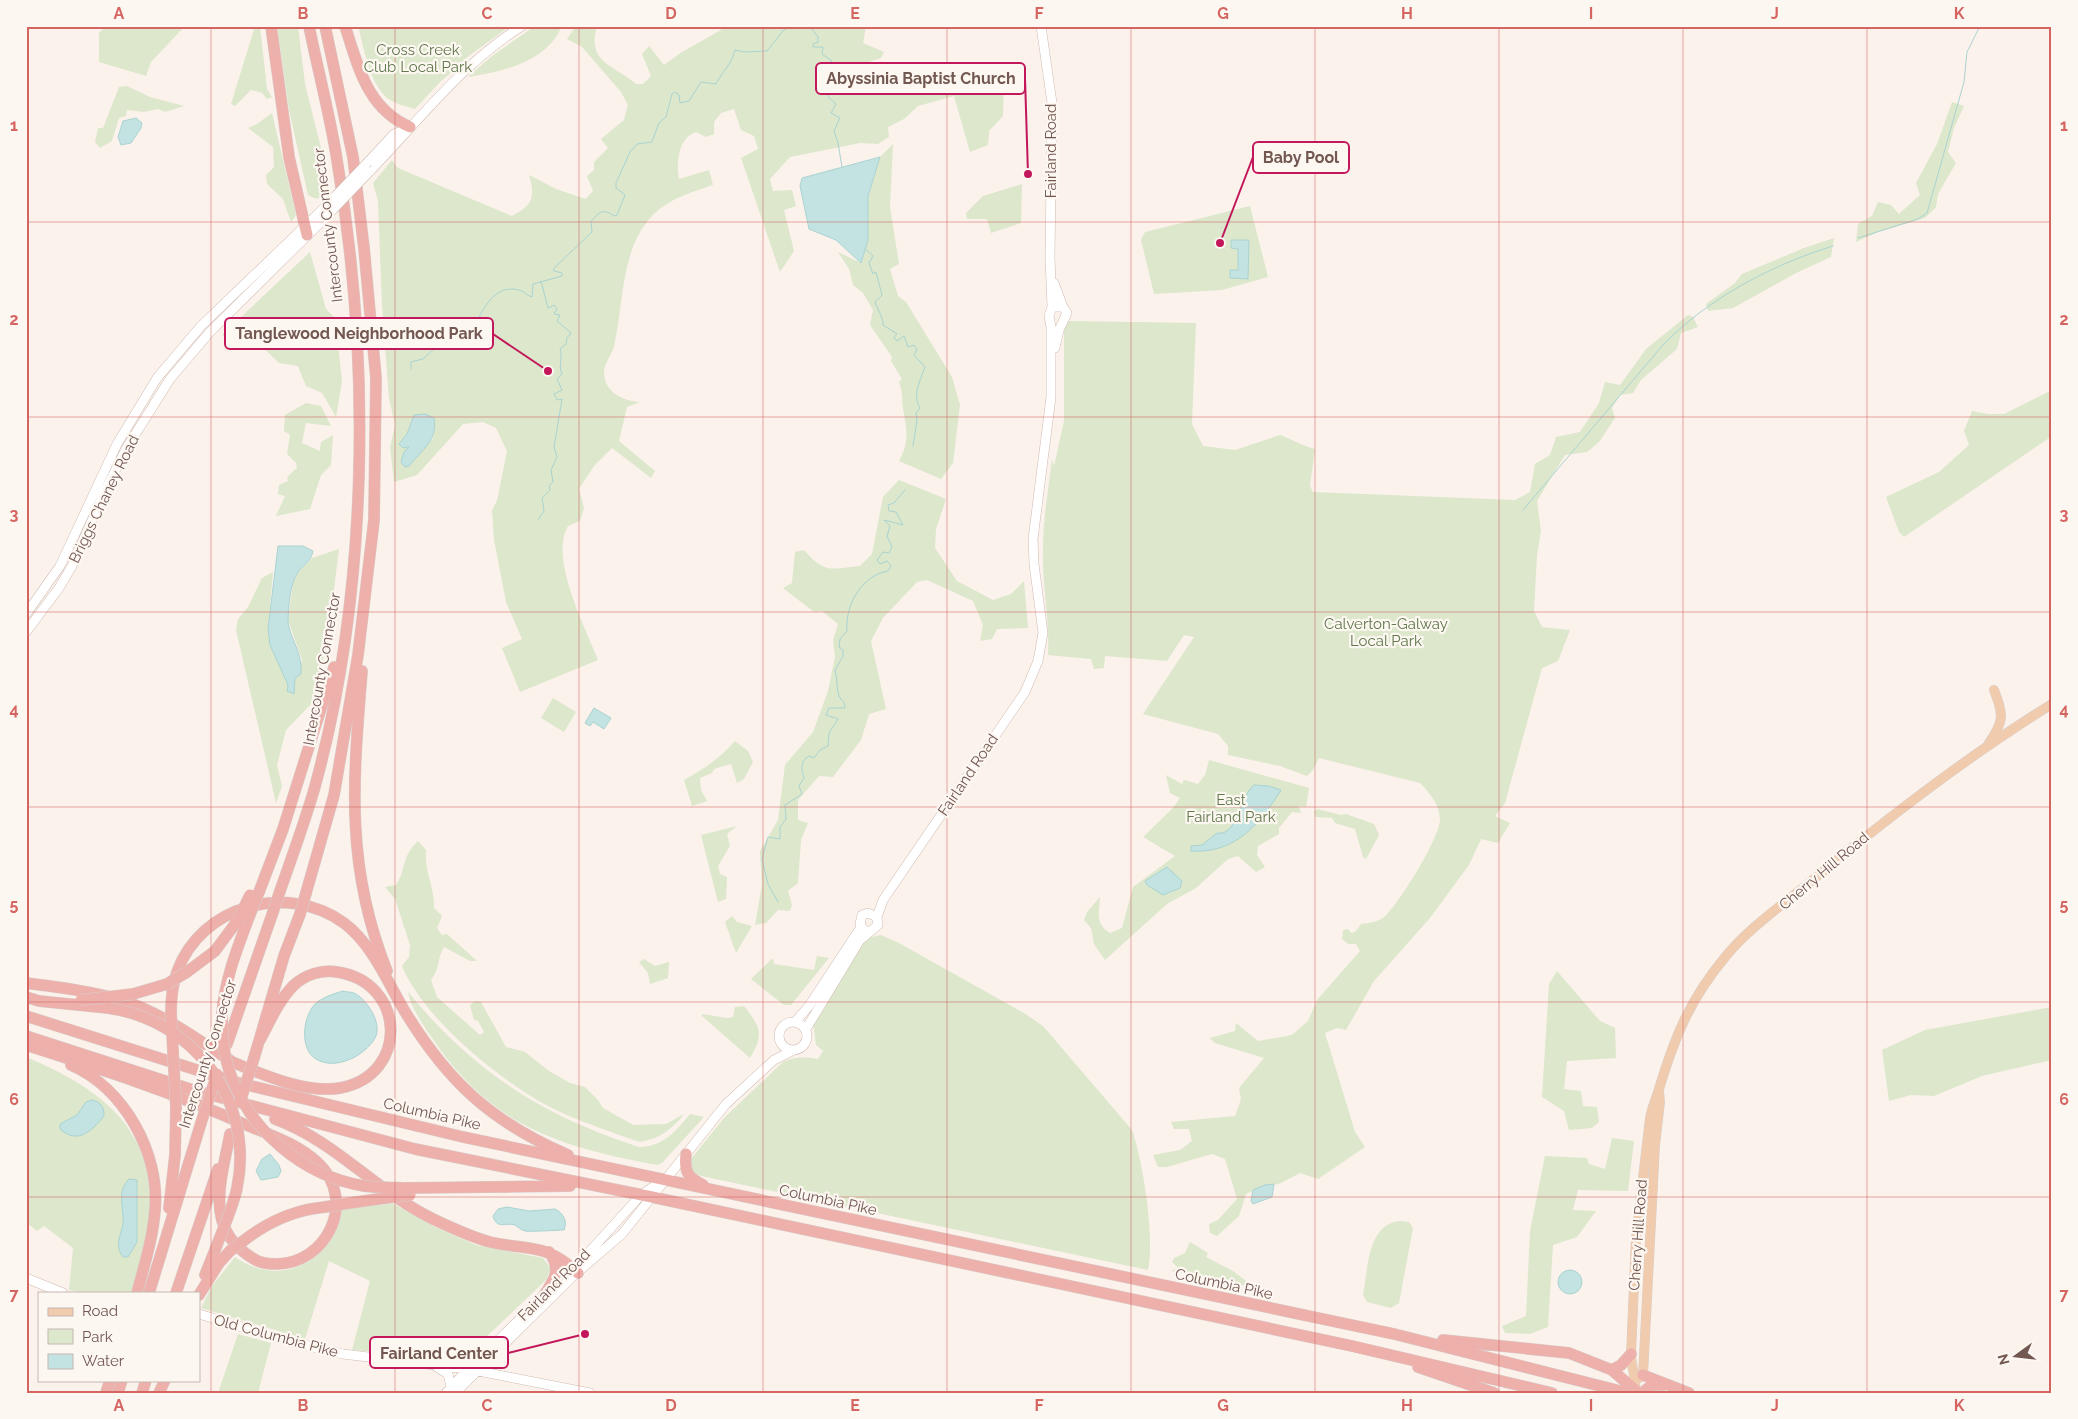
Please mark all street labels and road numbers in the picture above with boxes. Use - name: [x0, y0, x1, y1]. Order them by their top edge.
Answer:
- street label: Fairland Road: [1042, 104, 1060, 198]
- street label: Intercounty Connector: [310, 146, 346, 303]
- street label: Briggs Chaney Road: [65, 432, 143, 566]
- street label: Intercounty Connector: [300, 590, 344, 747]
- street label: Fairland Road: [934, 731, 1002, 819]
- street label: Cherry Hill Road: [1775, 828, 1873, 914]
- street label: Intercounty Connector: [175, 977, 241, 1131]
- street label: Columbia Pike: [382, 1094, 483, 1134]
- street label: Cherry Hill Road: [1625, 1179, 1651, 1291]
- street label: Columbia Pike: [777, 1181, 879, 1219]
- street label: Fairland Road: [514, 1245, 594, 1325]
- street label: Columbia Pike: [1173, 1265, 1275, 1303]
- street label: Old Columbia Pike: [212, 1311, 340, 1361]

